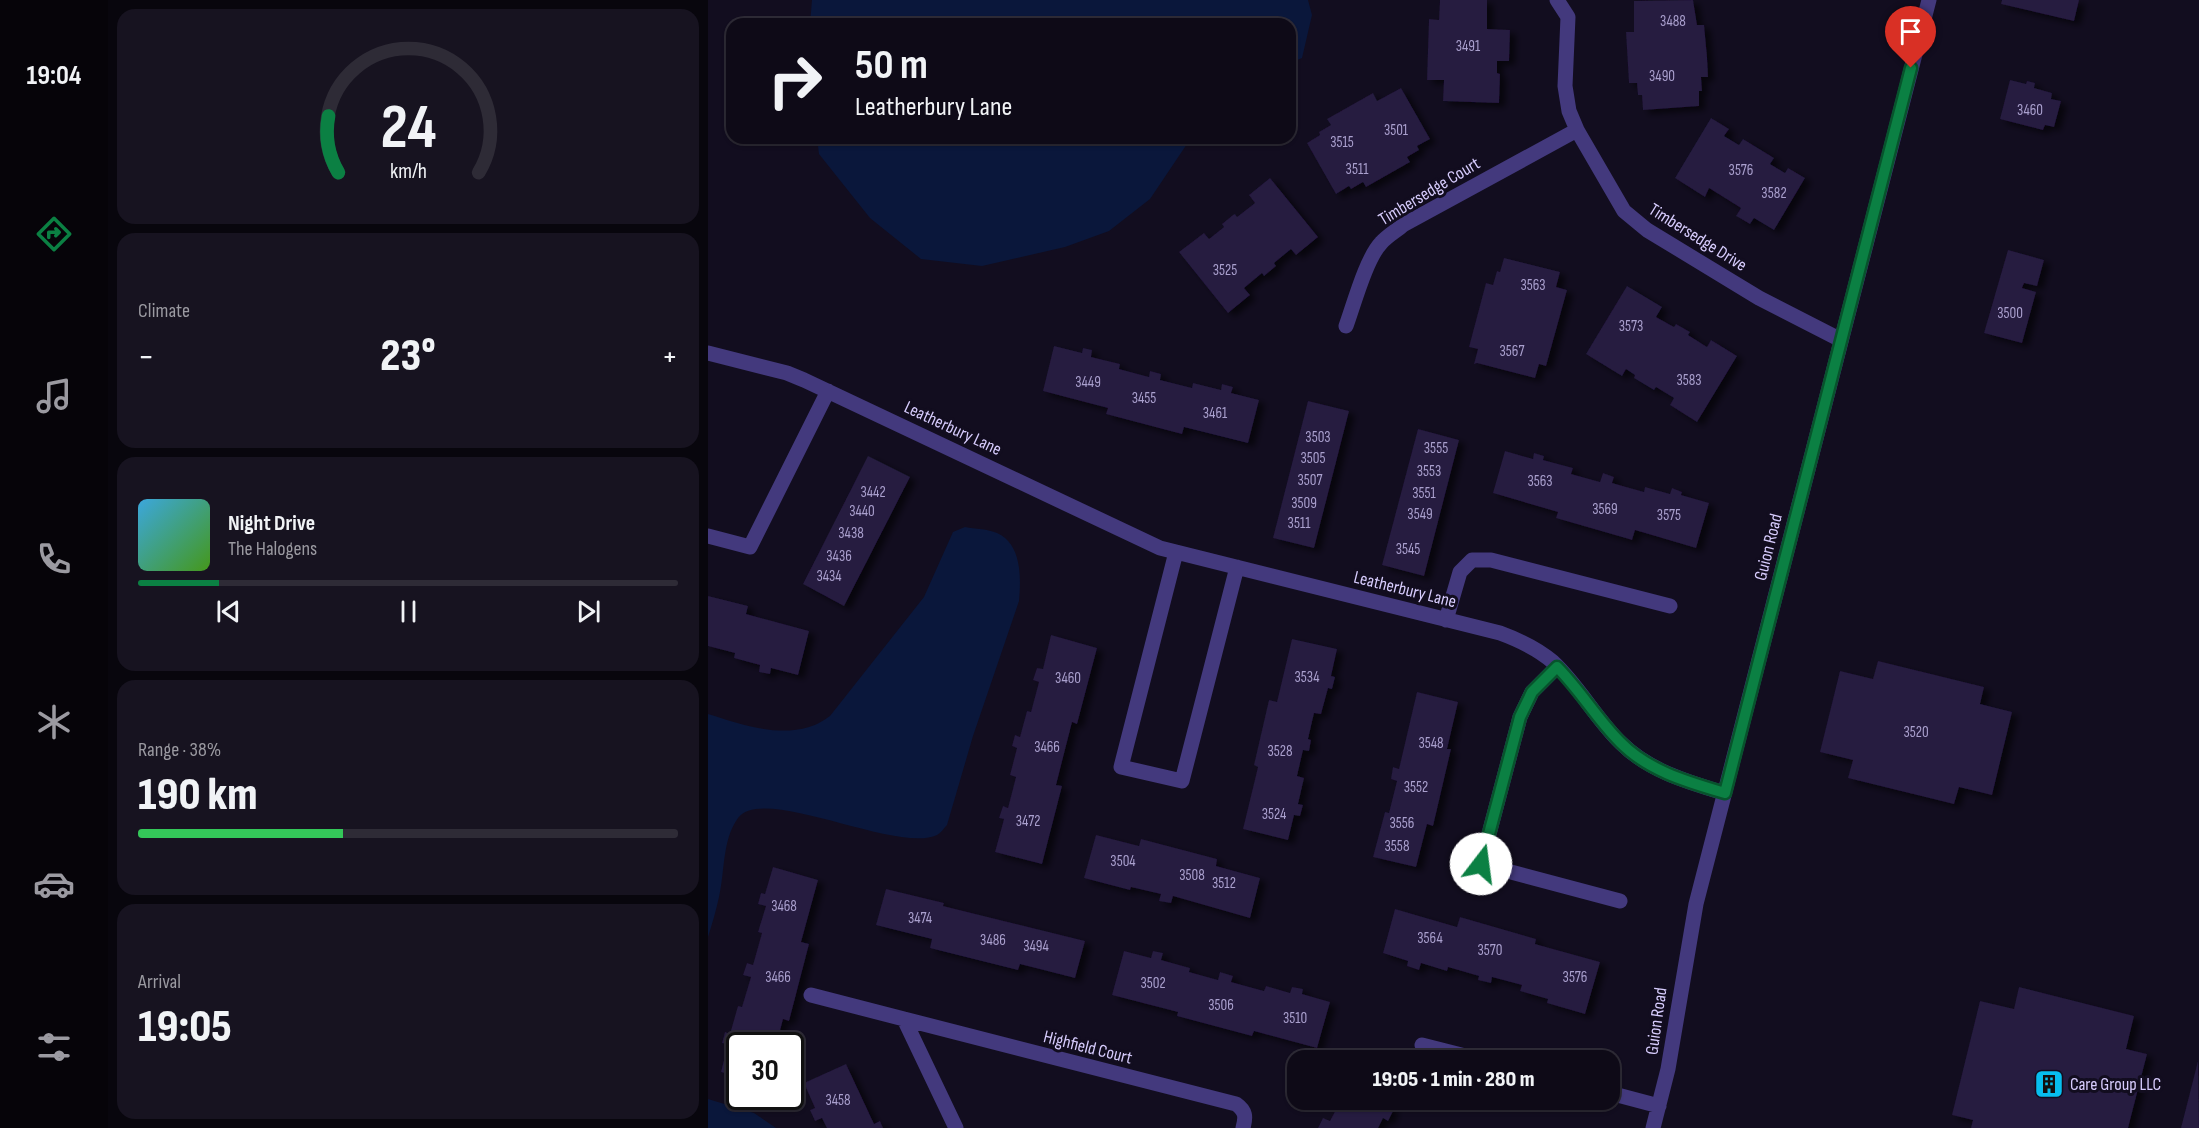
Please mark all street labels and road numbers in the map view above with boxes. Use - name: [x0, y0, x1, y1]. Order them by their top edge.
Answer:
- street label: Timbersedge Court: [1375, 153, 1484, 230]
- street label: Timbersedge Drive: [1645, 199, 1751, 276]
- street label: Leatherbury Lane: [901, 397, 1005, 460]
- street label: Guion Road: [1750, 512, 1787, 583]
- street label: Leatherbury Lane: [1351, 567, 1458, 612]
- street label: Guion Road: [1641, 986, 1672, 1056]
- street label: Highfield Court: [1041, 1026, 1135, 1069]

